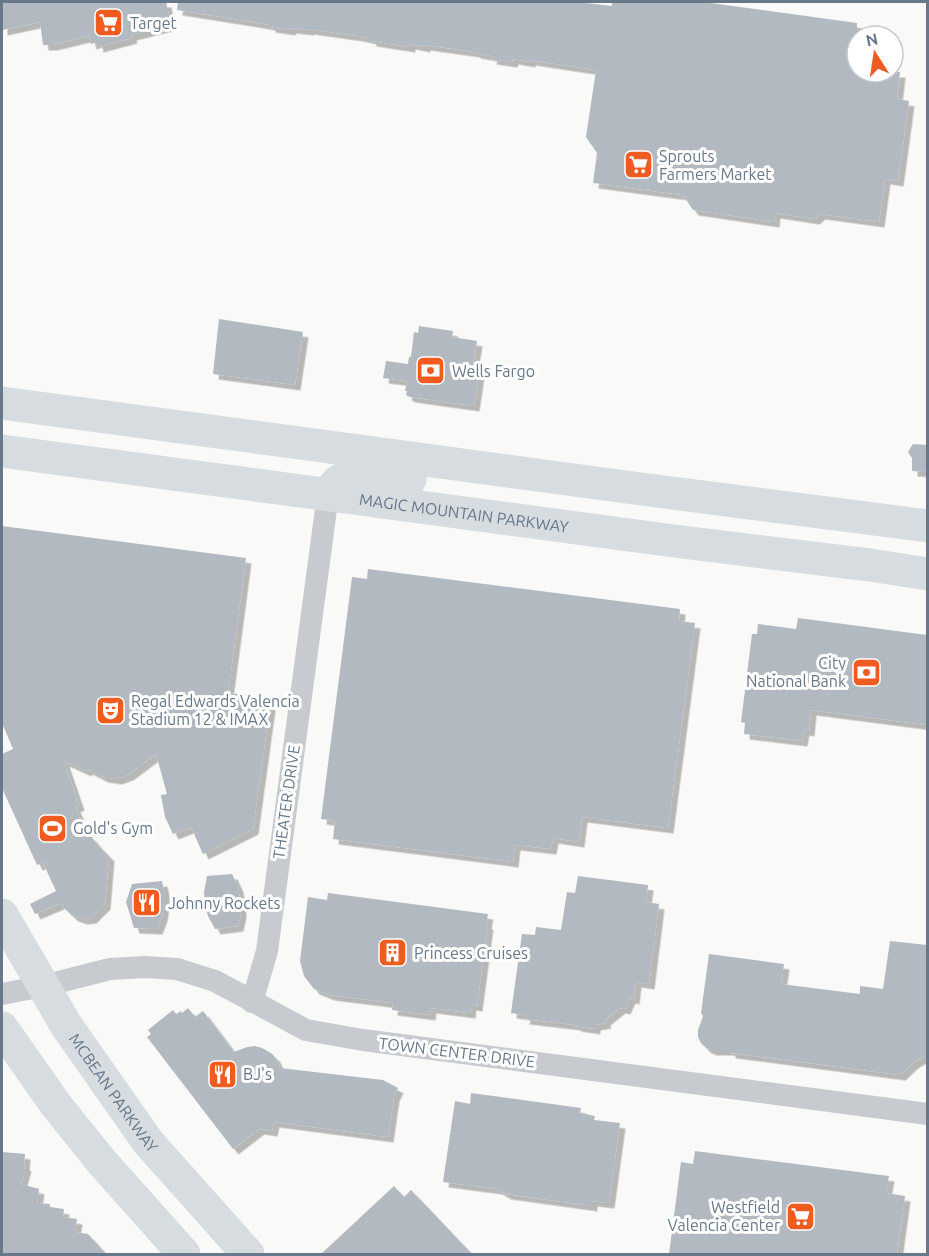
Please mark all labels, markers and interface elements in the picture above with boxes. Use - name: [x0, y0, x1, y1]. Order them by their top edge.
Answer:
- supermarket icon: Target: [93, 7, 125, 39]
- place label: Target: [130, 14, 178, 32]
- north arrow: [845, 24, 905, 84]
- text: N: [864, 29, 880, 49]
- place label: Sprouts Farmers Market: [659, 147, 772, 183]
- supermarket icon: Sprouts Farmers Market: [622, 149, 654, 181]
- bank icon: Wells Fargo: [415, 355, 447, 387]
- place label: Wells Fargo: [452, 362, 535, 380]
- street label: MAGIC MOUNTAIN PARKWAY: [358, 490, 570, 536]
- place label: City National Bank: [746, 654, 846, 690]
- bank icon: City National Bank: [851, 656, 883, 688]
- place label: Regal Edwards Valencia Stadium 12 & IMAX: [131, 692, 300, 728]
- theatre icon: Regal Edwards Valencia Stadium 12 & IMAX: [94, 694, 126, 726]
- street label: THEATER DRIVE: [269, 744, 303, 860]
- sports icon: Gold's Gym: [36, 812, 68, 844]
- place label: Gold's Gym: [73, 819, 153, 837]
- restaurant icon: Johnny Rockets: [131, 887, 163, 919]
- place label: Johnny Rockets: [168, 894, 281, 912]
- building icon: Princess Cruises: [377, 937, 409, 969]
- place label: Princess Cruises: [414, 944, 528, 962]
- street label: MCBEAN PARKWAY: [66, 1030, 162, 1156]
- street label: TOWN CENTER DRIVE: [378, 1033, 536, 1071]
- restaurant icon: BJ's: [206, 1058, 238, 1090]
- place label: BJ's: [243, 1065, 272, 1083]
- place label: Westfield Valencia Center: [668, 1198, 780, 1234]
- supermarket icon: Westfield Valencia Center: [785, 1200, 817, 1232]

